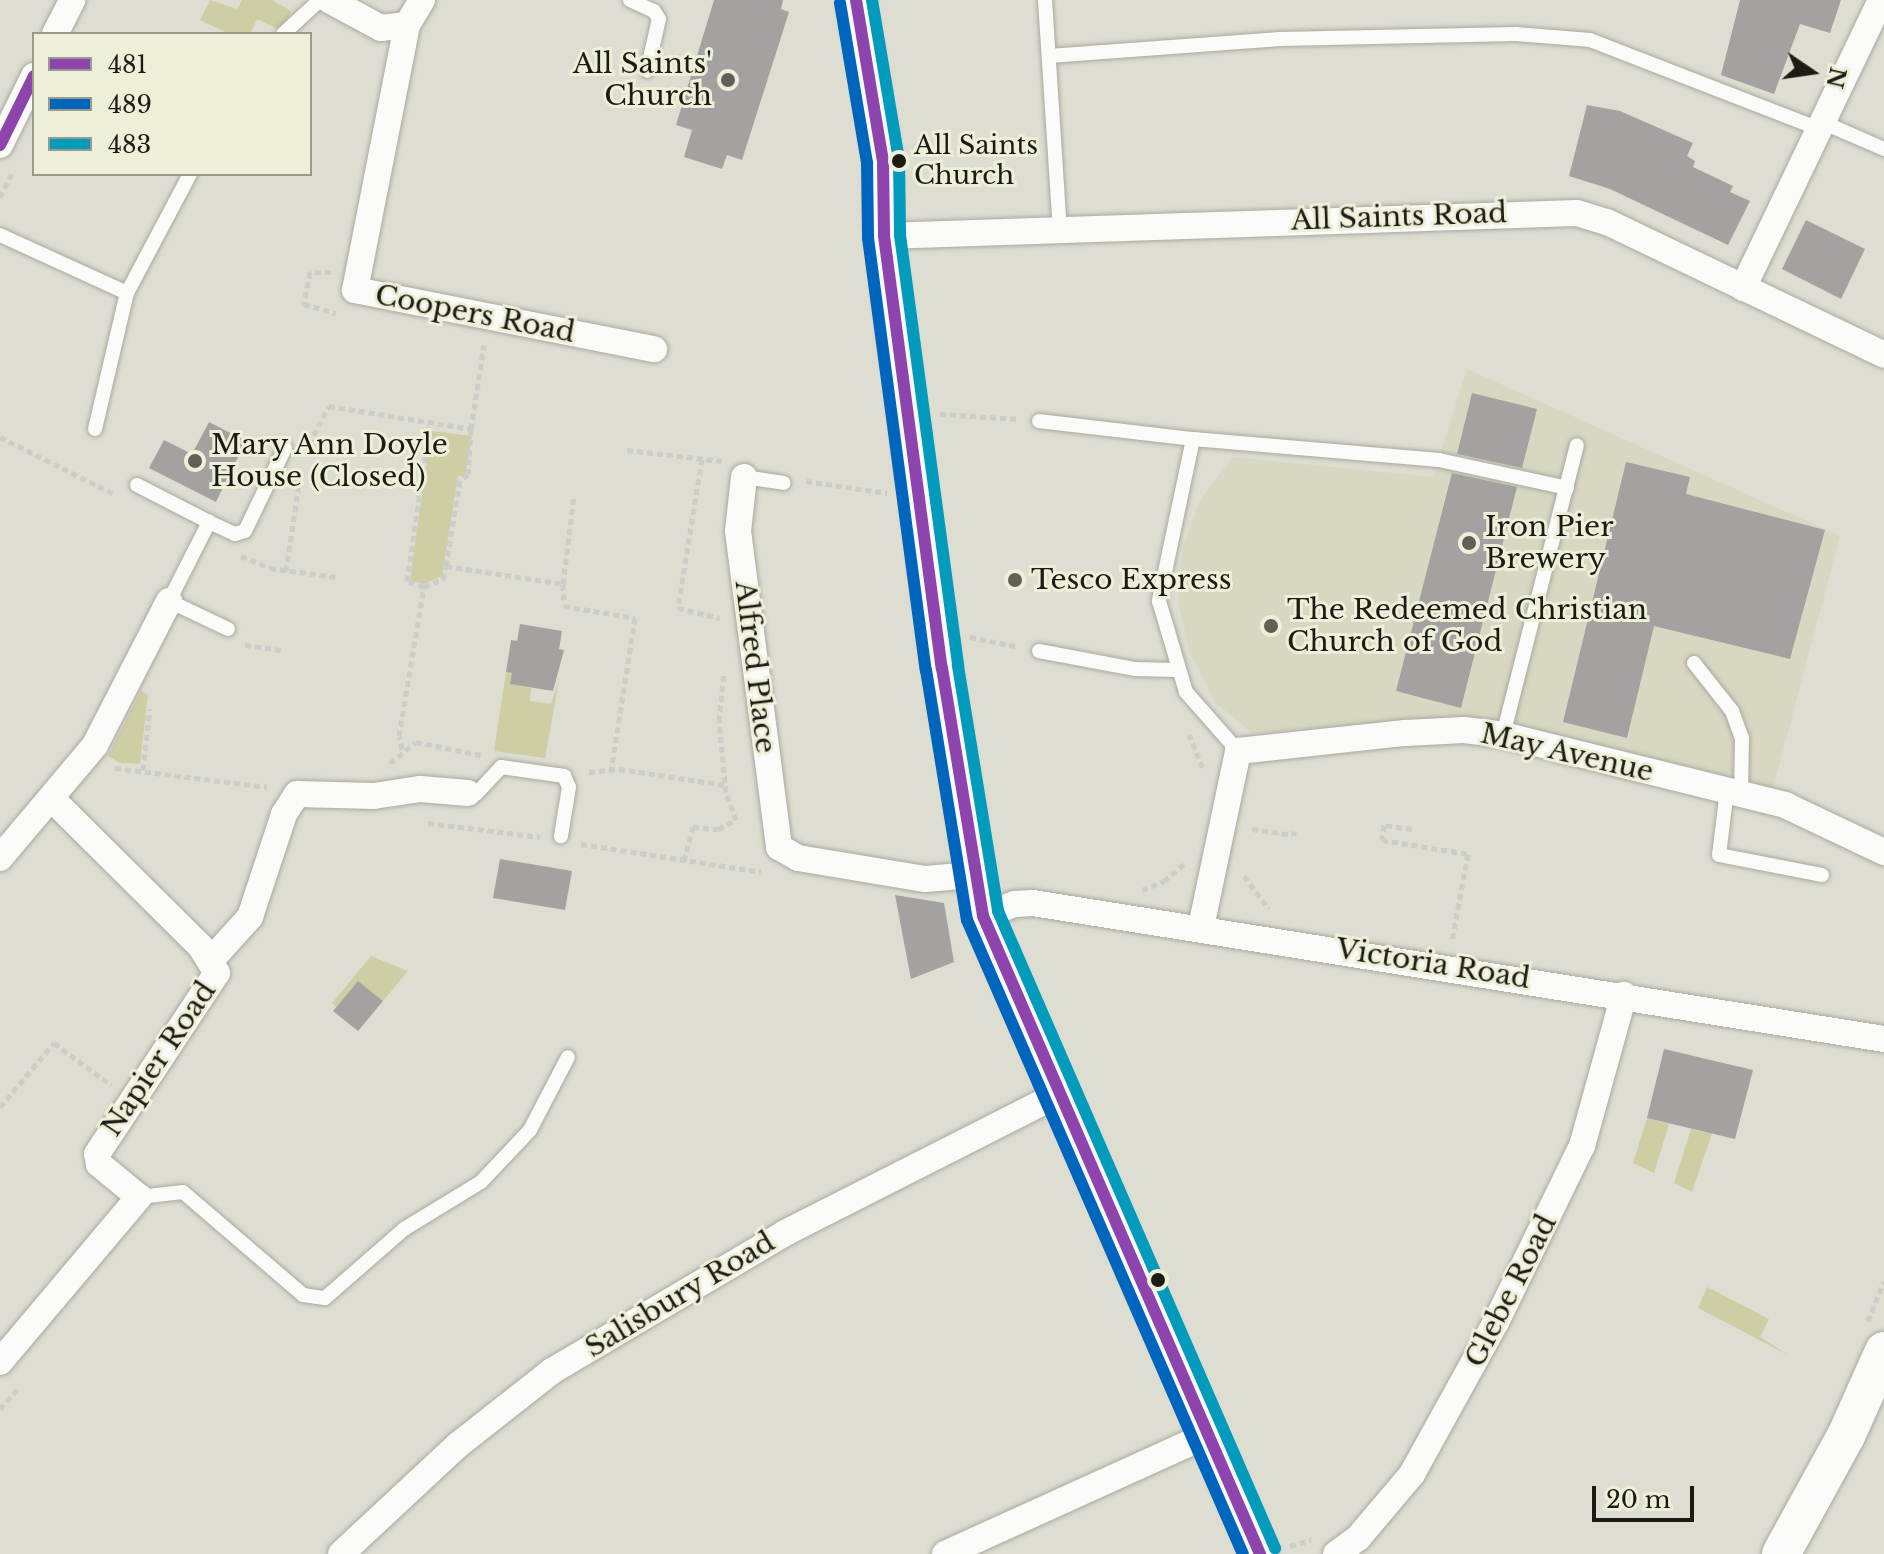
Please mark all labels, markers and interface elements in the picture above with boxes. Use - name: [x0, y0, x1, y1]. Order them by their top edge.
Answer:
- legend: [32, 32, 312, 176]
- north arrow: [1772, 32, 1852, 112]
- place label: All Saints' Church: [573, 47, 712, 113]
- text: 481: [108, 50, 147, 79]
- text: N: [1820, 64, 1851, 91]
- marker: All Saints' Church: [719, 71, 737, 89]
- text: 489: [108, 90, 152, 119]
- text: 483: [108, 130, 151, 159]
- place label: All Saints Church: [914, 130, 1038, 192]
- marker: All Saints Church: [891, 153, 907, 169]
- street label: All Saints Road: [1290, 196, 1508, 238]
- street label: Coopers Road: [372, 278, 578, 350]
- place label: Mary Ann Doyle House (Closed): [211, 428, 450, 494]
- marker: Mary Ann Doyle House (Closed): [186, 452, 204, 470]
- place label: Iron Pier Brewery: [1485, 510, 1613, 576]
- marker: Iron Pier Brewery: [1460, 534, 1478, 552]
- place label: Tesco Express: [1031, 563, 1232, 597]
- marker: Tesco Express: [1006, 571, 1024, 589]
- street label: Alfred Place: [728, 579, 782, 755]
- place label: The Redeemed Christian Church of God: [1287, 593, 1647, 659]
- marker: The Redeemed Christian Church of God: [1262, 617, 1280, 635]
- street label: May Avenue: [1477, 717, 1657, 789]
- street label: Victoria Road: [1334, 932, 1532, 996]
- street label: Napier Road: [95, 975, 223, 1143]
- street label: Glebe Road: [1458, 1209, 1564, 1373]
- street label: Salisbury Road: [579, 1225, 781, 1365]
- unlabelled marker: [1150, 1272, 1166, 1288]
- scale bar: [1596, 1470, 1698, 1520]
- text: 20 m: [1606, 1485, 1671, 1514]

